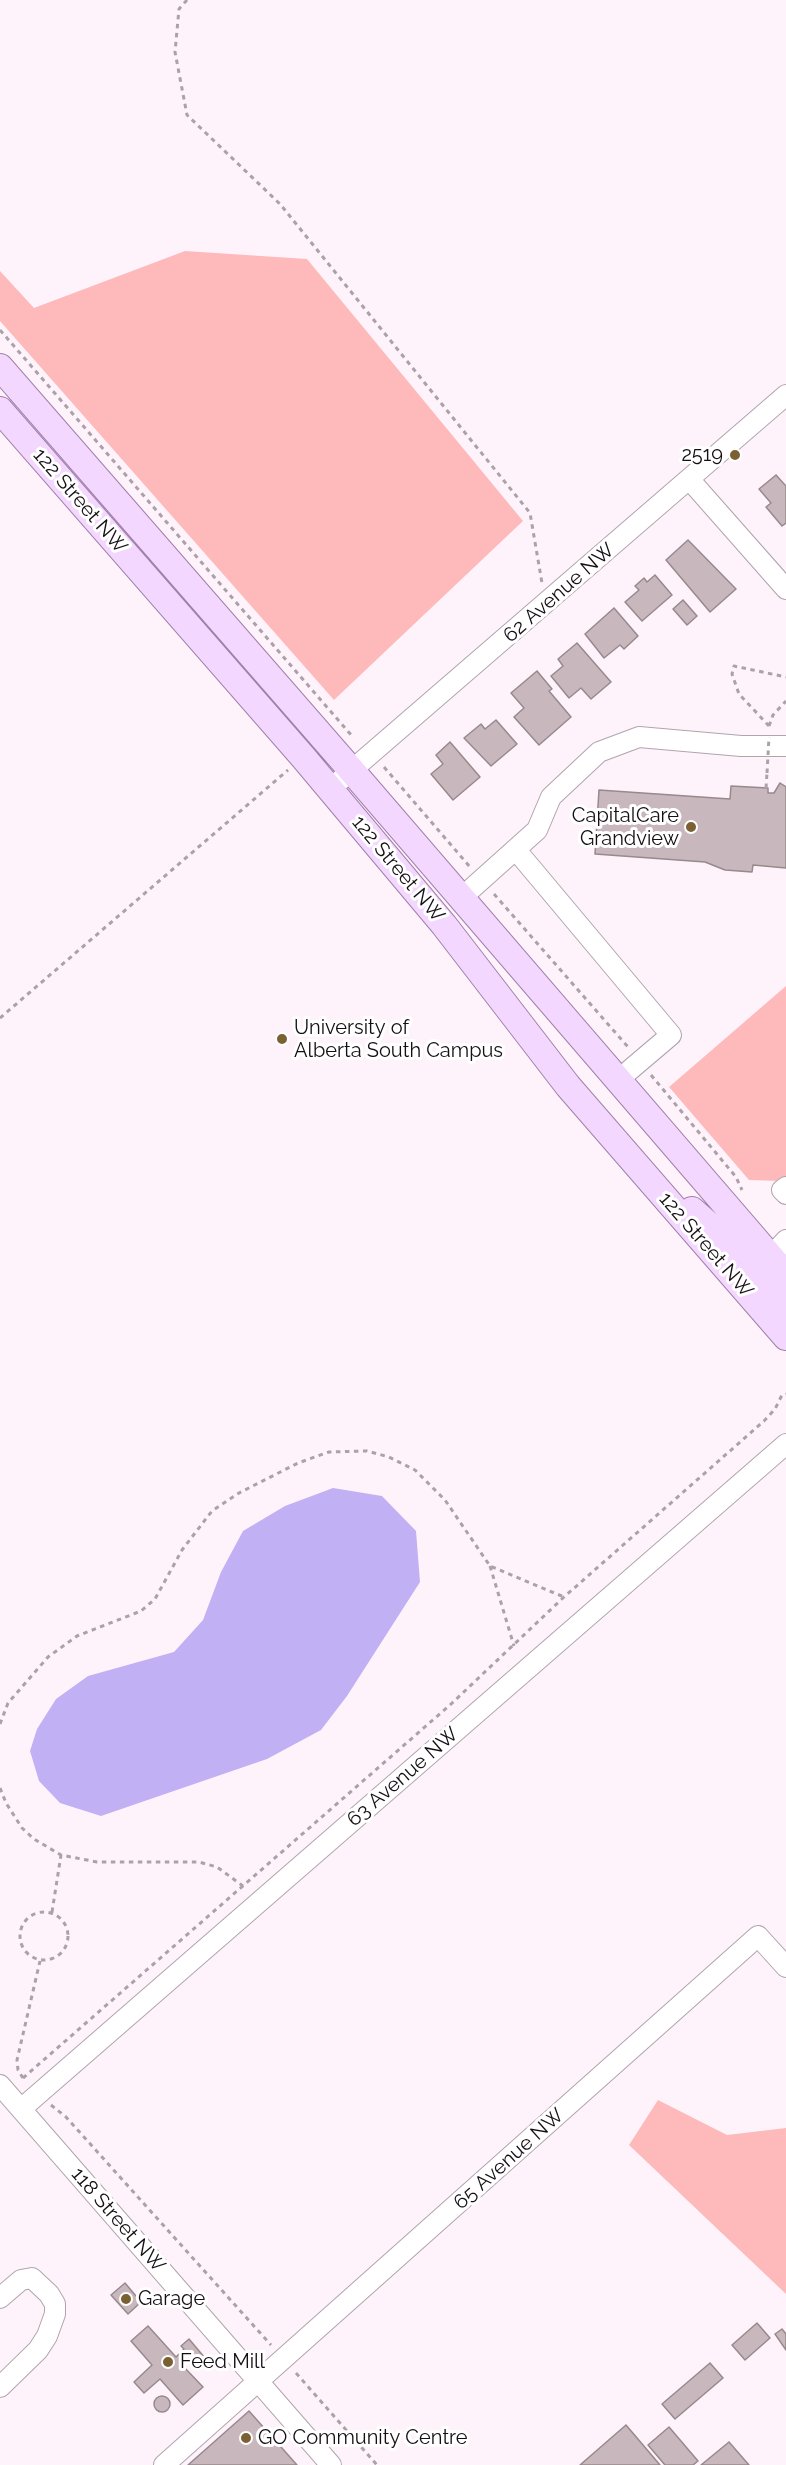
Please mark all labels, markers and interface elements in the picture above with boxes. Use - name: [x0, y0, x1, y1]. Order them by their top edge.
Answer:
- place label: 2519: [681, 443, 723, 467]
- street label: 122 Street NW: [28, 444, 132, 558]
- marker: 2519: [728, 448, 742, 462]
- street label: 62 Avenue NW: [499, 538, 619, 648]
- place label: CapitalCare Grandview: [572, 804, 679, 851]
- street label: 122 Street NW: [347, 811, 449, 927]
- marker: CapitalCare Grandview: [684, 820, 698, 834]
- place label: University of Alberta South Campus: [294, 1016, 503, 1063]
- marker: University of Alberta South Campus: [275, 1032, 289, 1046]
- street label: 122 Street NW: [654, 1188, 758, 1302]
- street label: 63 Avenue NW: [342, 1722, 464, 1832]
- street label: 65 Avenue NW: [449, 2103, 569, 2215]
- street label: 118 Street NW: [66, 2163, 170, 2277]
- place label: Garage: [138, 2287, 205, 2311]
- marker: Garage: [119, 2292, 133, 2306]
- place label: Feed Mill: [180, 2350, 265, 2374]
- marker: Feed Mill: [161, 2355, 175, 2369]
- place label: GO Community Centre: [258, 2426, 468, 2450]
- marker: GO Community Centre: [239, 2431, 253, 2445]

